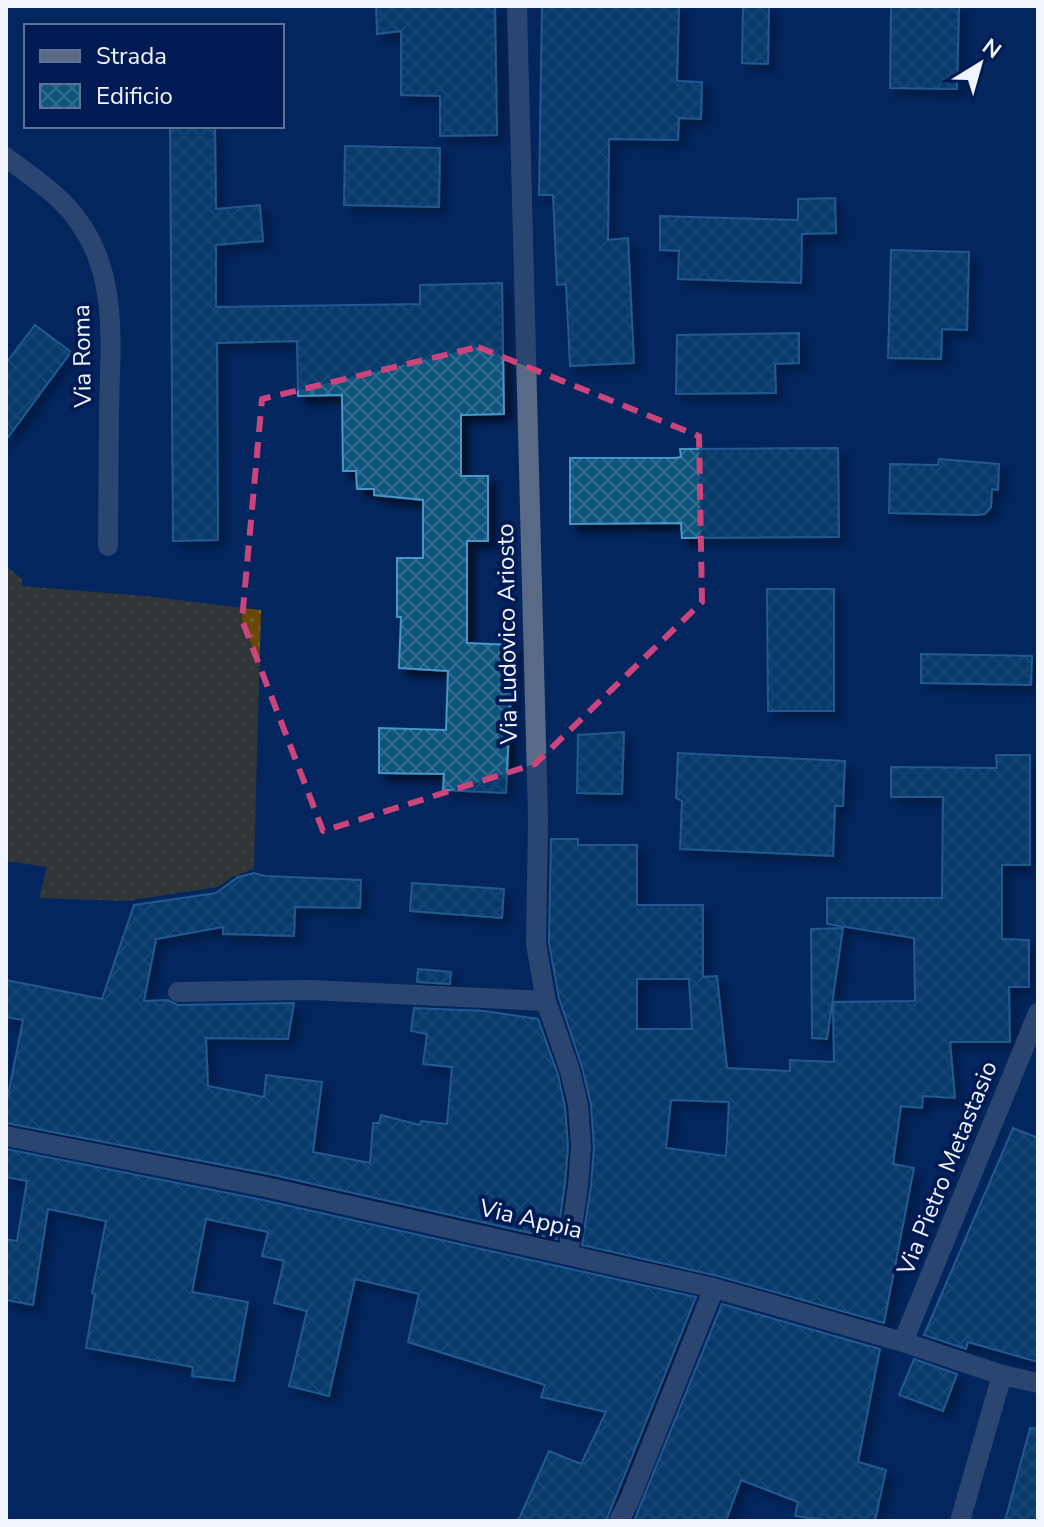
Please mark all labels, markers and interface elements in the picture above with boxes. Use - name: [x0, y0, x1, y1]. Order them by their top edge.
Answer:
- legend: [24, 24, 284, 128]
- north arrow: [940, 24, 1020, 104]
- text: N: [976, 32, 1007, 66]
- text: Strada: [96, 40, 167, 72]
- text: Edificio: [96, 80, 173, 112]
- street label: Via Roma: [65, 304, 99, 409]
- street label: Via Ludovico Ariosto: [489, 523, 525, 746]
- street label: Via Pietro Metastasio: [889, 1056, 1005, 1281]
- street label: Via Appia: [475, 1191, 586, 1246]

